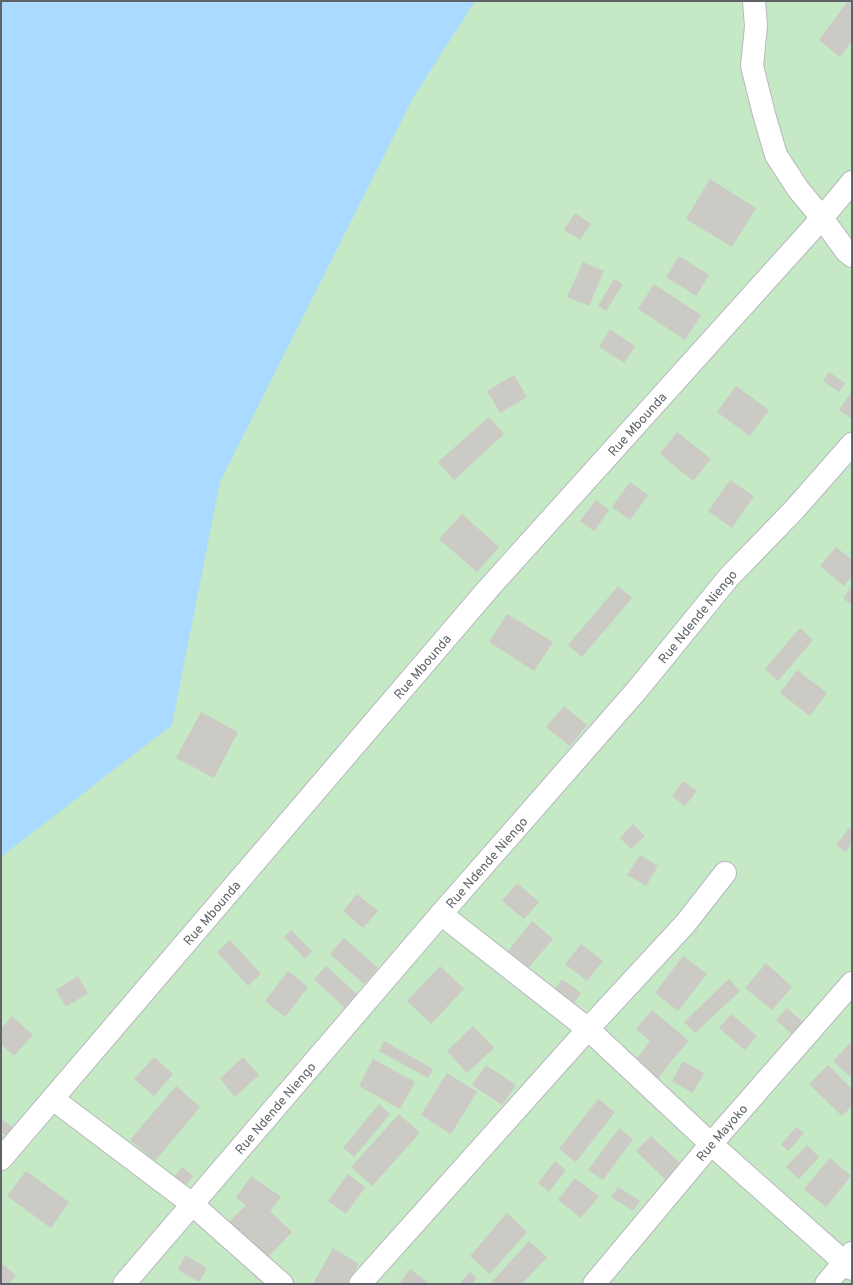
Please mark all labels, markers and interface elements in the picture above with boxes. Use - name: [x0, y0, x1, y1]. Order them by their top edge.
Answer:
- street label: Rue Mbounda: [605, 390, 671, 460]
- street label: Rue Ndende Niengo: [656, 567, 741, 668]
- street label: Rue Mbounda: [391, 632, 456, 703]
- street label: Rue Ndende Niengo: [444, 815, 532, 912]
- street label: Rue Mbounda: [181, 878, 245, 950]
- street label: Rue Ndende Niengo: [233, 1060, 320, 1158]
- street label: Rue Mayoko: [694, 1102, 752, 1166]

